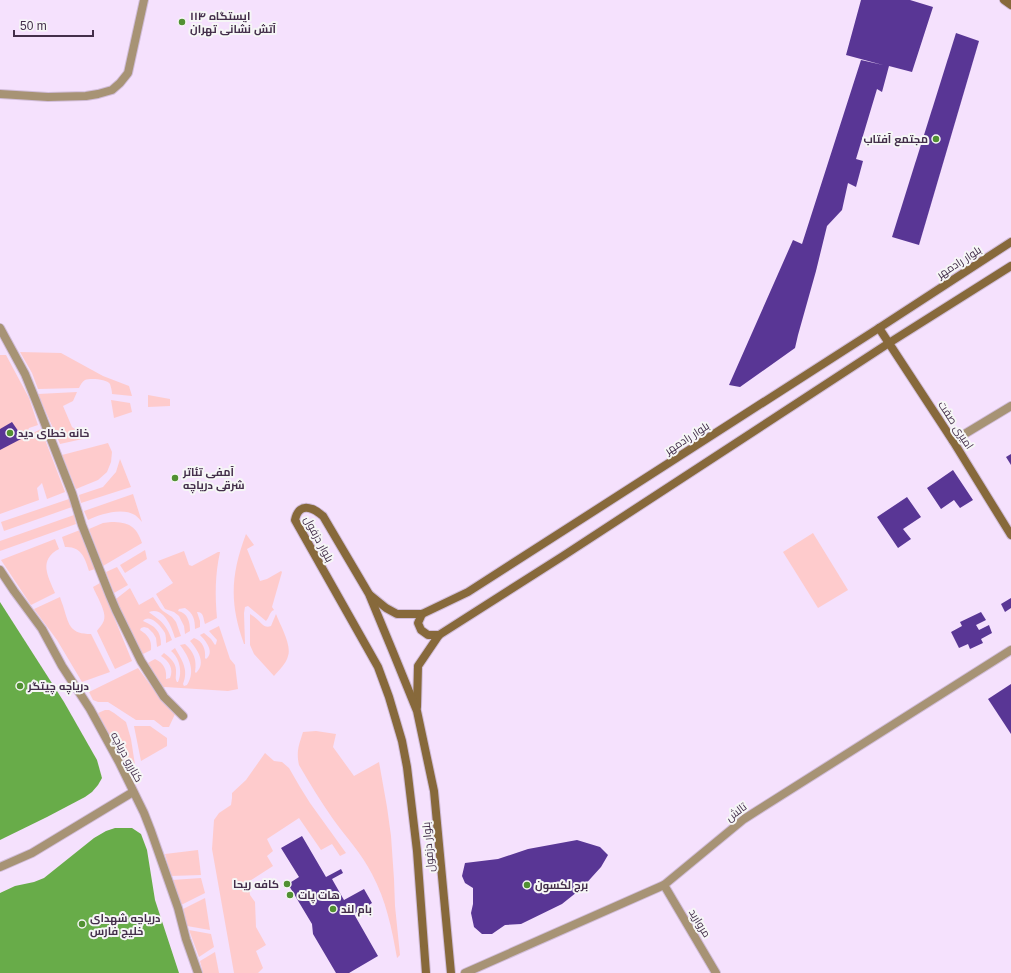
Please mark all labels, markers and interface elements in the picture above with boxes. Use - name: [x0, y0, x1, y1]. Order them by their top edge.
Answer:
- place label: ایستگاه ۱۱۴ آتش نشانی تهران: [190, 10, 277, 37]
- scale bar: [14, 12, 93, 38]
- marker: ایستگاه ۱۱۴ آتش نشانی تهران: [177, 17, 187, 27]
- text: 50 m: [20, 19, 47, 33]
- place label: مجتمع آفتاب: [863, 133, 928, 147]
- marker: مجتمع آفتاب: [931, 134, 941, 144]
- street label: بلوار رادمهر: [934, 243, 984, 282]
- street label: امیری صفت: [935, 399, 976, 452]
- street label: بلوار رادمهر: [662, 419, 712, 458]
- place label: خانه خطای دید: [18, 427, 89, 440]
- marker: خانه خطای دید: [5, 428, 15, 438]
- place label: آمفی تئاتر شرقی دریاچه: [182, 466, 245, 494]
- marker: آمفی تئاتر شرقی دریاچه: [170, 473, 180, 483]
- street label: بلوار دزفول: [301, 514, 336, 564]
- place label: دریاچه چیتگر: [27, 680, 89, 695]
- marker: دریاچه چیتگر: [15, 681, 25, 691]
- street label: کناررو دریاچه: [108, 730, 145, 785]
- street label: تالش: [723, 800, 749, 824]
- street label: بلوار دزفول: [420, 821, 437, 873]
- place label: کافه ریحا: [233, 878, 279, 891]
- marker: کافه ریحا: [282, 879, 292, 889]
- place label: برج لکسون: [535, 879, 588, 893]
- marker: برج لکسون: [522, 880, 532, 890]
- place label: هات پات: [298, 889, 340, 904]
- marker: هات پات: [285, 890, 295, 900]
- place label: بام لند: [341, 903, 372, 917]
- marker: بام لند: [328, 904, 338, 914]
- street label: مروارید: [686, 907, 713, 940]
- place label: دریاچه شهدای خلیج فارس: [90, 912, 160, 939]
- marker: دریاچه شهدای خلیج فارس: [77, 919, 87, 929]

